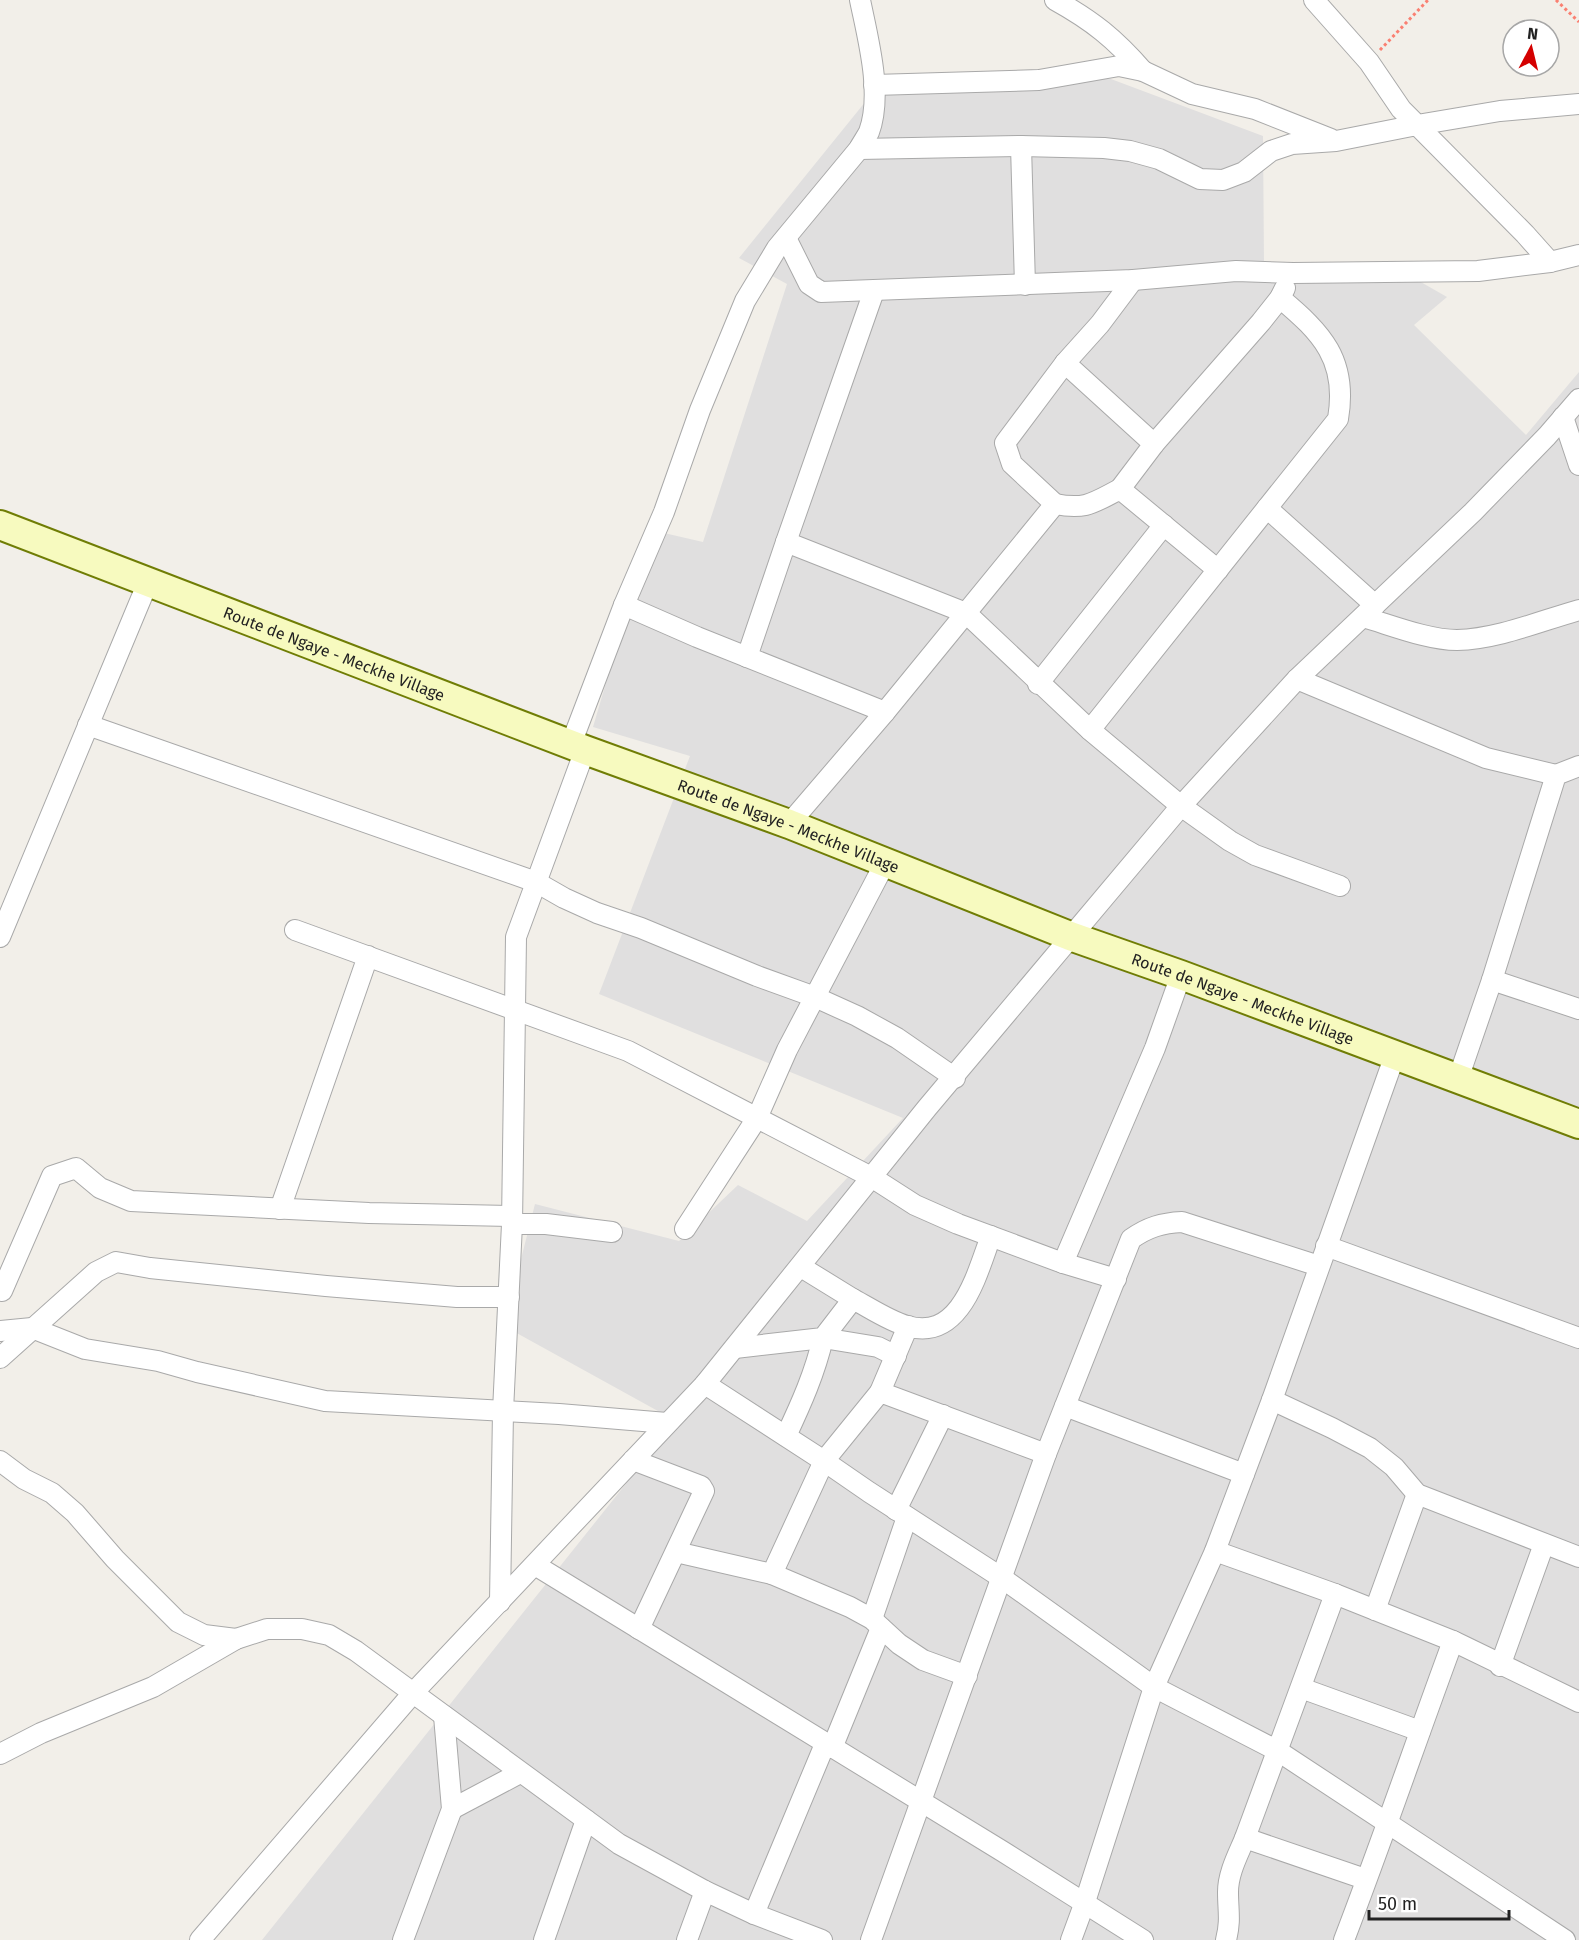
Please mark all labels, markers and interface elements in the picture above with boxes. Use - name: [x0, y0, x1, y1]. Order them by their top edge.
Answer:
- north arrow: [1501, 18, 1561, 78]
- text: N: [1526, 24, 1539, 44]
- street label: Route de Ngaye - Meckhe Village: [221, 602, 448, 705]
- street label: Route de Ngaye - Meckhe Village: [675, 775, 902, 877]
- street label: Route de Ngaye - Meckhe Village: [1129, 949, 1357, 1048]
- scale bar: [1369, 1883, 1508, 1921]
- text: 50 m: [1378, 1893, 1417, 1915]

